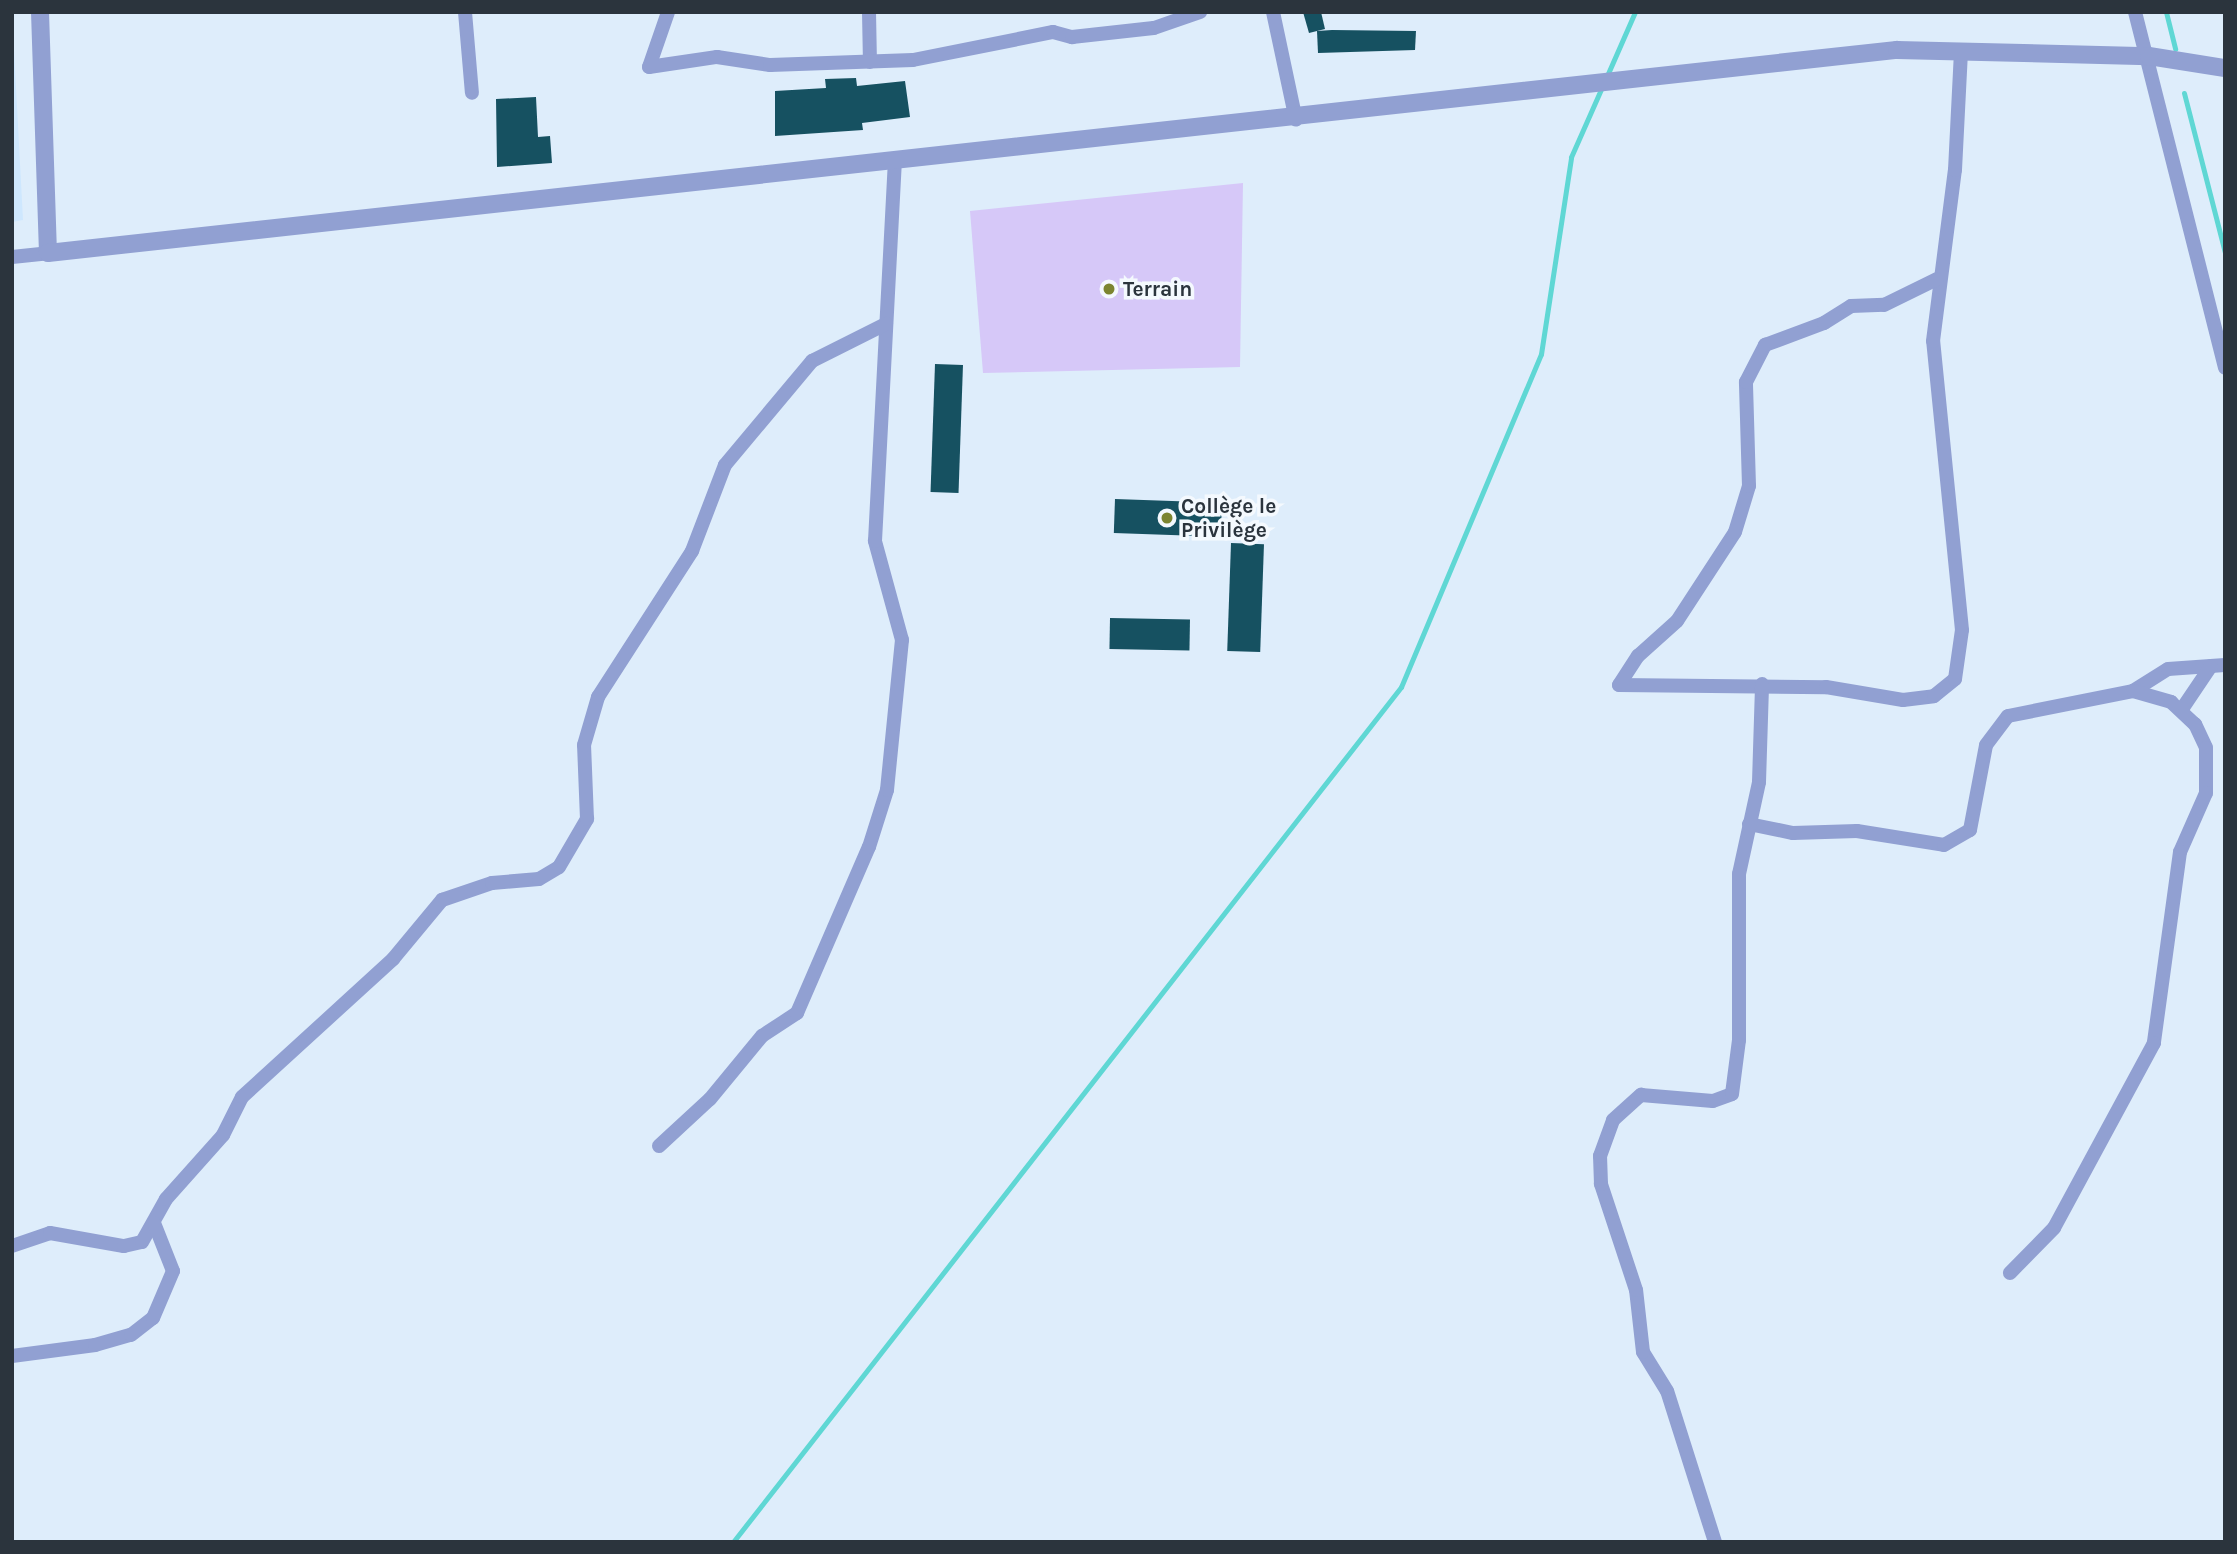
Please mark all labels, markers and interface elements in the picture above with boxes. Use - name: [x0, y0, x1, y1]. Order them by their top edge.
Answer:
- place label: Terrain: [1123, 276, 1192, 302]
- marker: Terrain: [1101, 281, 1117, 297]
- place label: Collège le Privilège: [1181, 493, 1276, 543]
- marker: Collège le Privilège: [1159, 510, 1175, 526]

